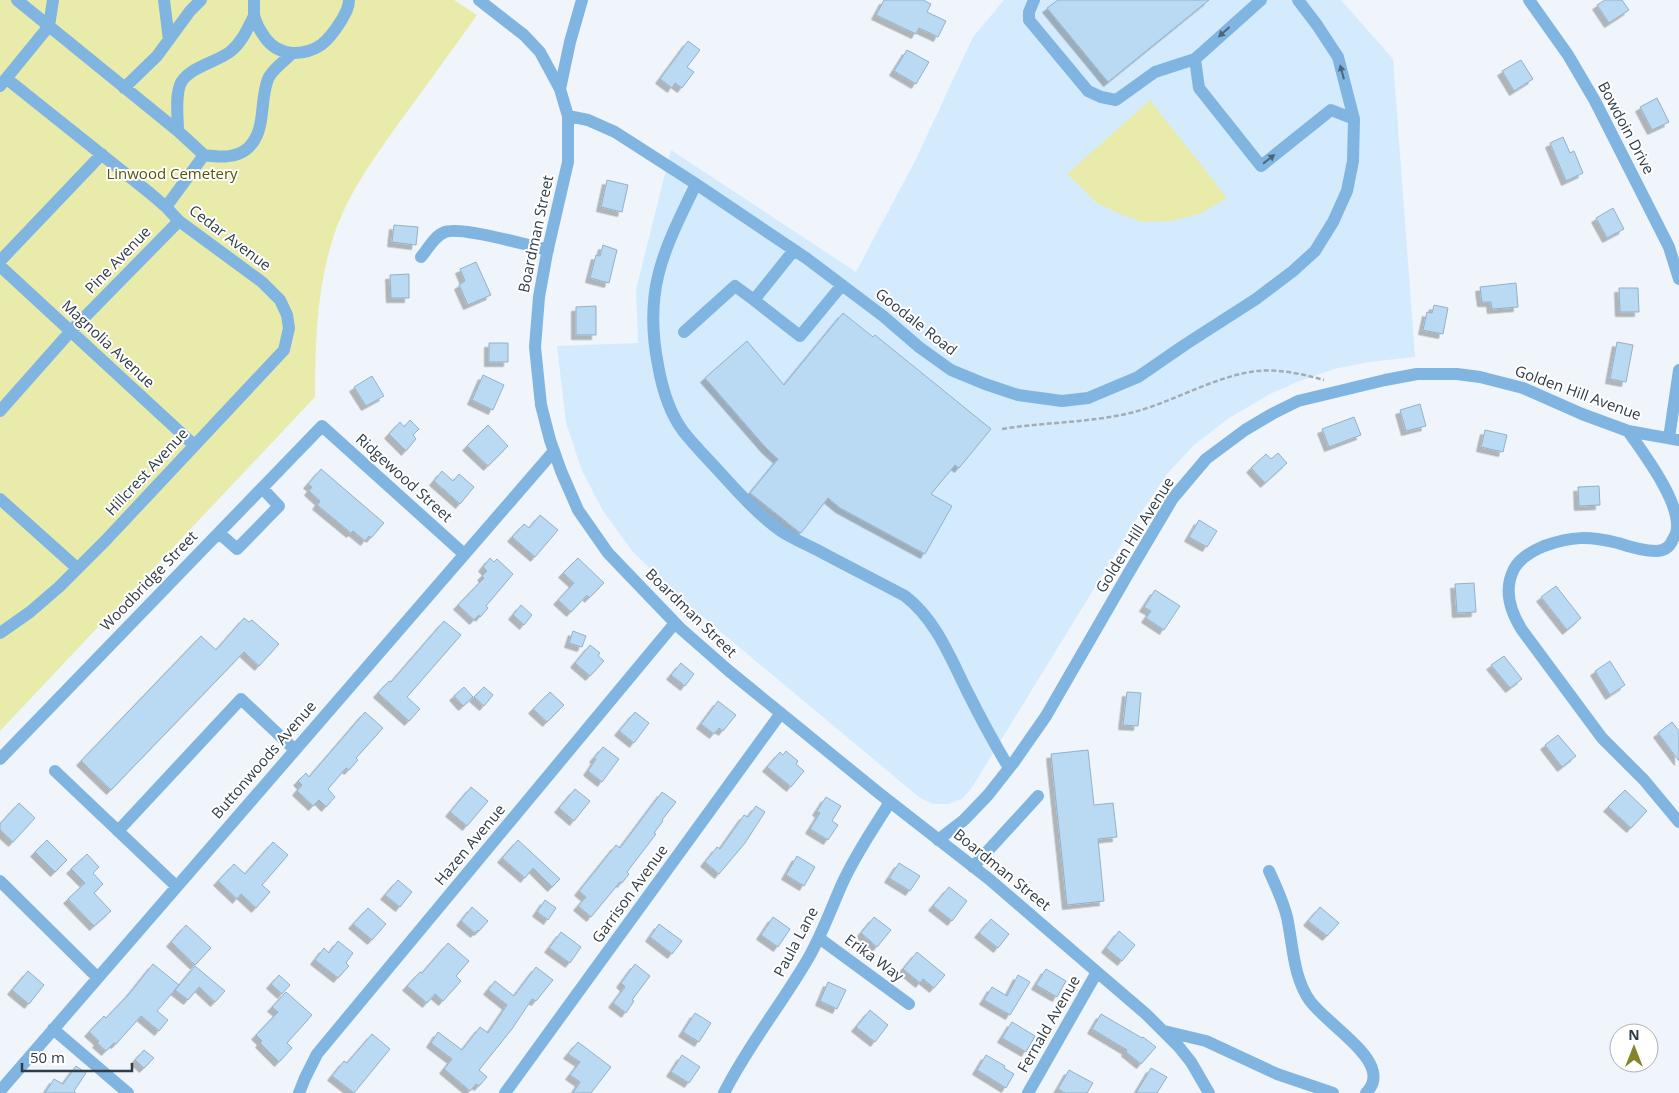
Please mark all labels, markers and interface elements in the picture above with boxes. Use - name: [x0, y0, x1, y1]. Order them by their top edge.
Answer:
- one-way arrow: [1218, 27, 1231, 38]
- one-way arrow: [1337, 65, 1345, 80]
- street label: Bowdoin Drive: [1594, 78, 1660, 177]
- one-way arrow: [1262, 154, 1275, 165]
- park label: Linwood Cemetery: [106, 163, 238, 183]
- street label: Boardman Street: [513, 173, 557, 294]
- street label: Cedar Avenue: [186, 200, 276, 275]
- street label: Pine Avenue: [80, 221, 155, 297]
- street label: Goodale Road: [872, 283, 962, 359]
- street label: Magnolia Avenue: [58, 295, 159, 392]
- street label: Golden Hill Avenue: [1512, 360, 1644, 424]
- street label: Hillcrest Avenue: [100, 423, 192, 519]
- street label: Ridgewood Street: [352, 429, 457, 526]
- street label: Golden Hill Avenue: [1090, 473, 1178, 596]
- street label: Woodbridge Street: [95, 526, 201, 635]
- street label: Boardman Street: [642, 564, 742, 661]
- street label: Buttonwoods Avenue: [207, 696, 320, 822]
- street label: Hazen Avenue: [429, 800, 509, 889]
- street label: Boardman Street: [950, 824, 1055, 915]
- street label: Garrison Avenue: [587, 840, 672, 947]
- street label: Paula Lane: [768, 903, 822, 980]
- street label: Erika Way: [841, 929, 908, 986]
- street label: Fernald Avenue: [1012, 971, 1084, 1076]
- north arrow: [1609, 1023, 1659, 1073]
- text: N: [1628, 1025, 1640, 1044]
- scale bar: [22, 1040, 132, 1072]
- text: 50 m: [30, 1047, 65, 1067]

